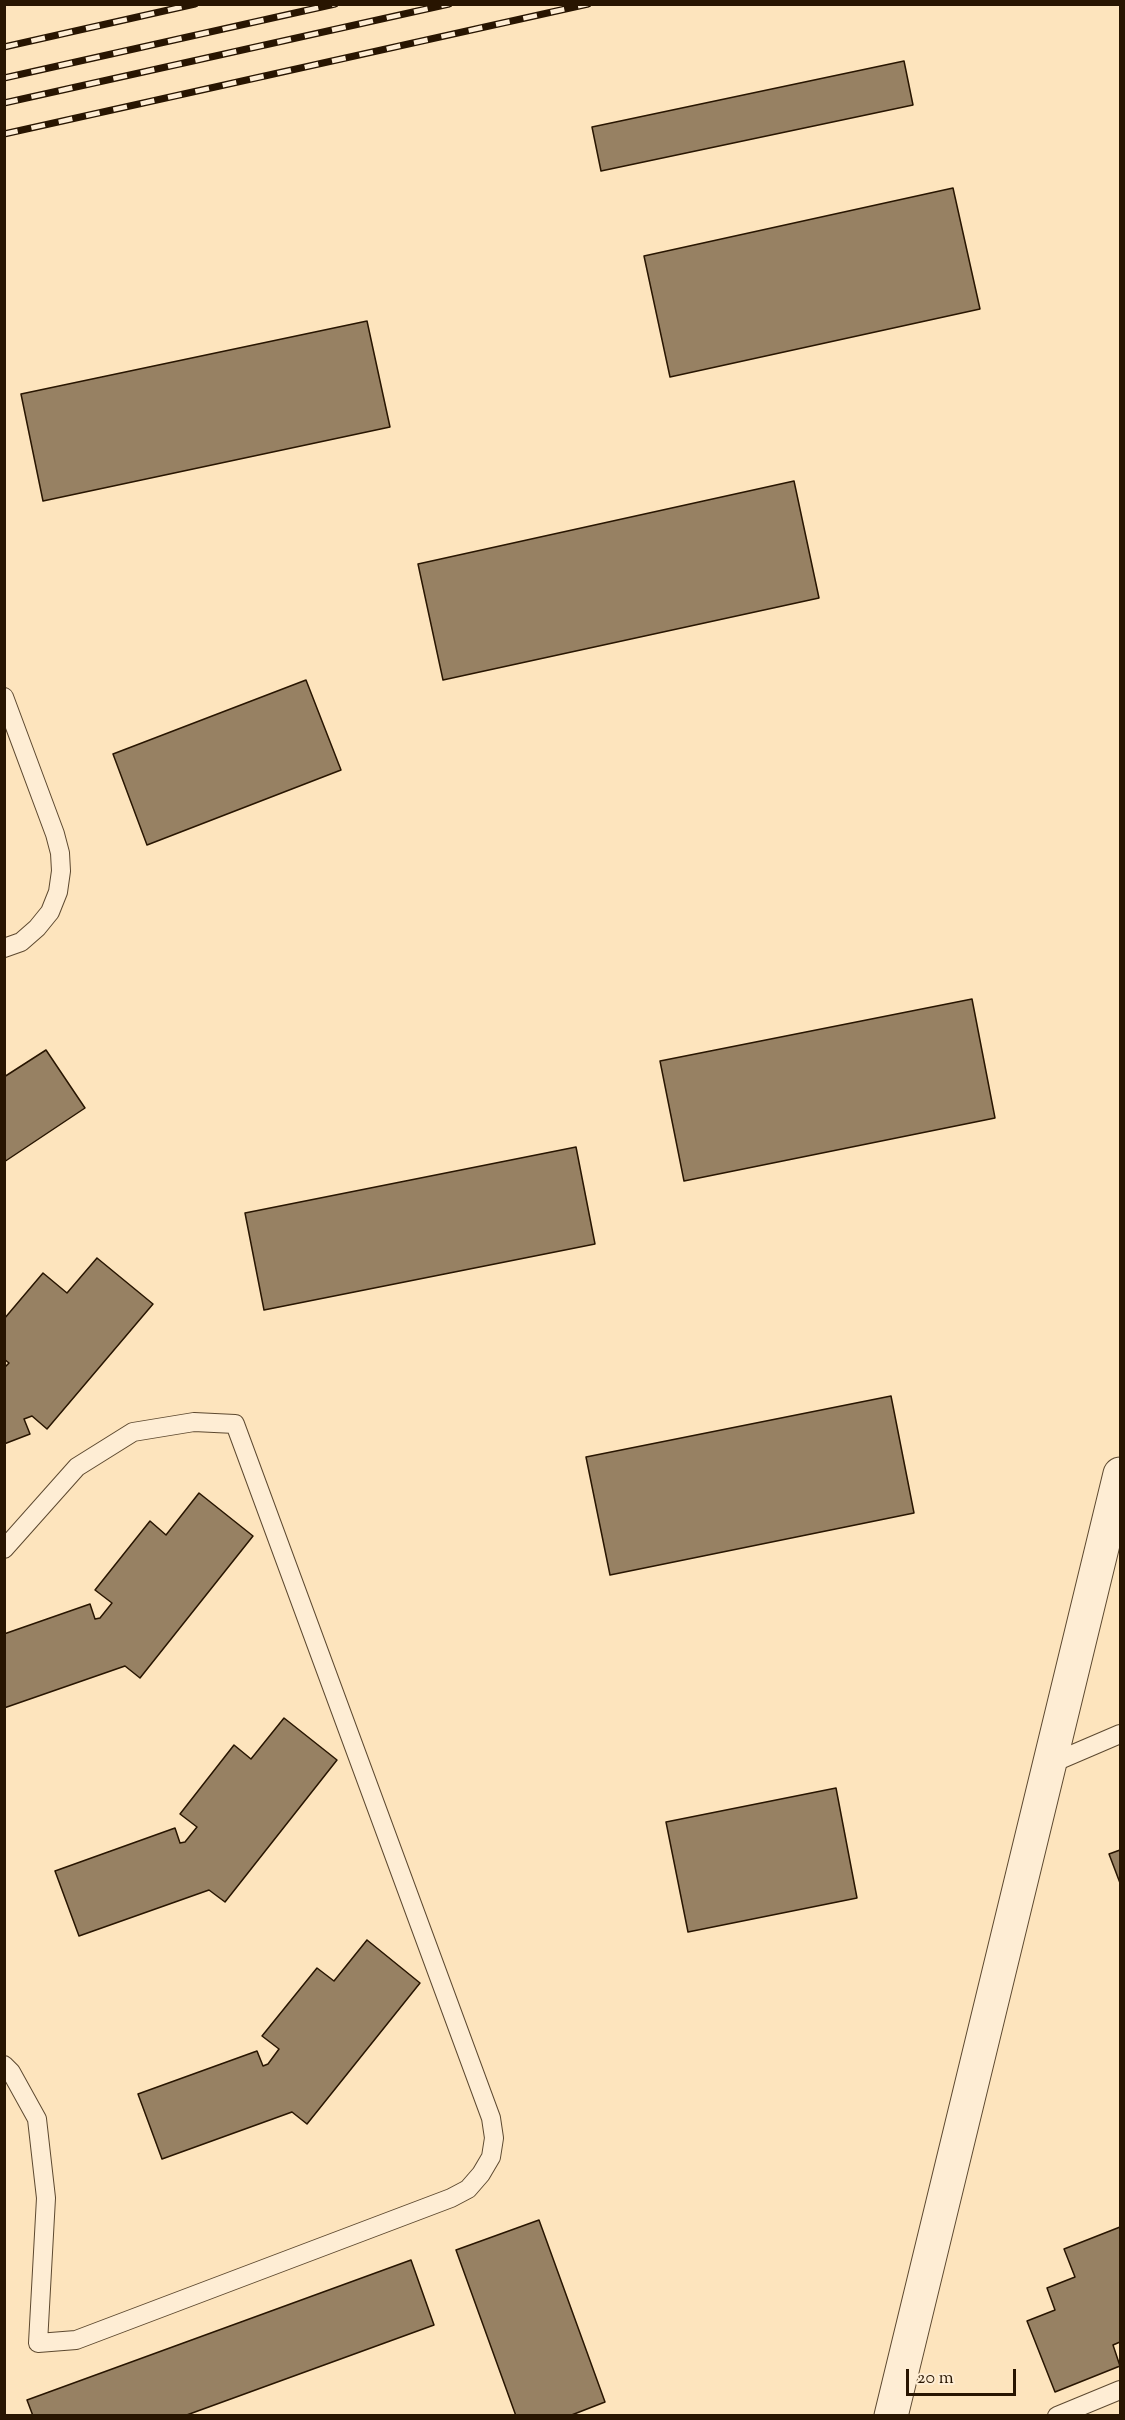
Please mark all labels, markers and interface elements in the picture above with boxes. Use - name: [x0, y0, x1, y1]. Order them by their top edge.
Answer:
- scale bar: [909, 2357, 1018, 2395]
- text: 20 m: [917, 2366, 954, 2392]

